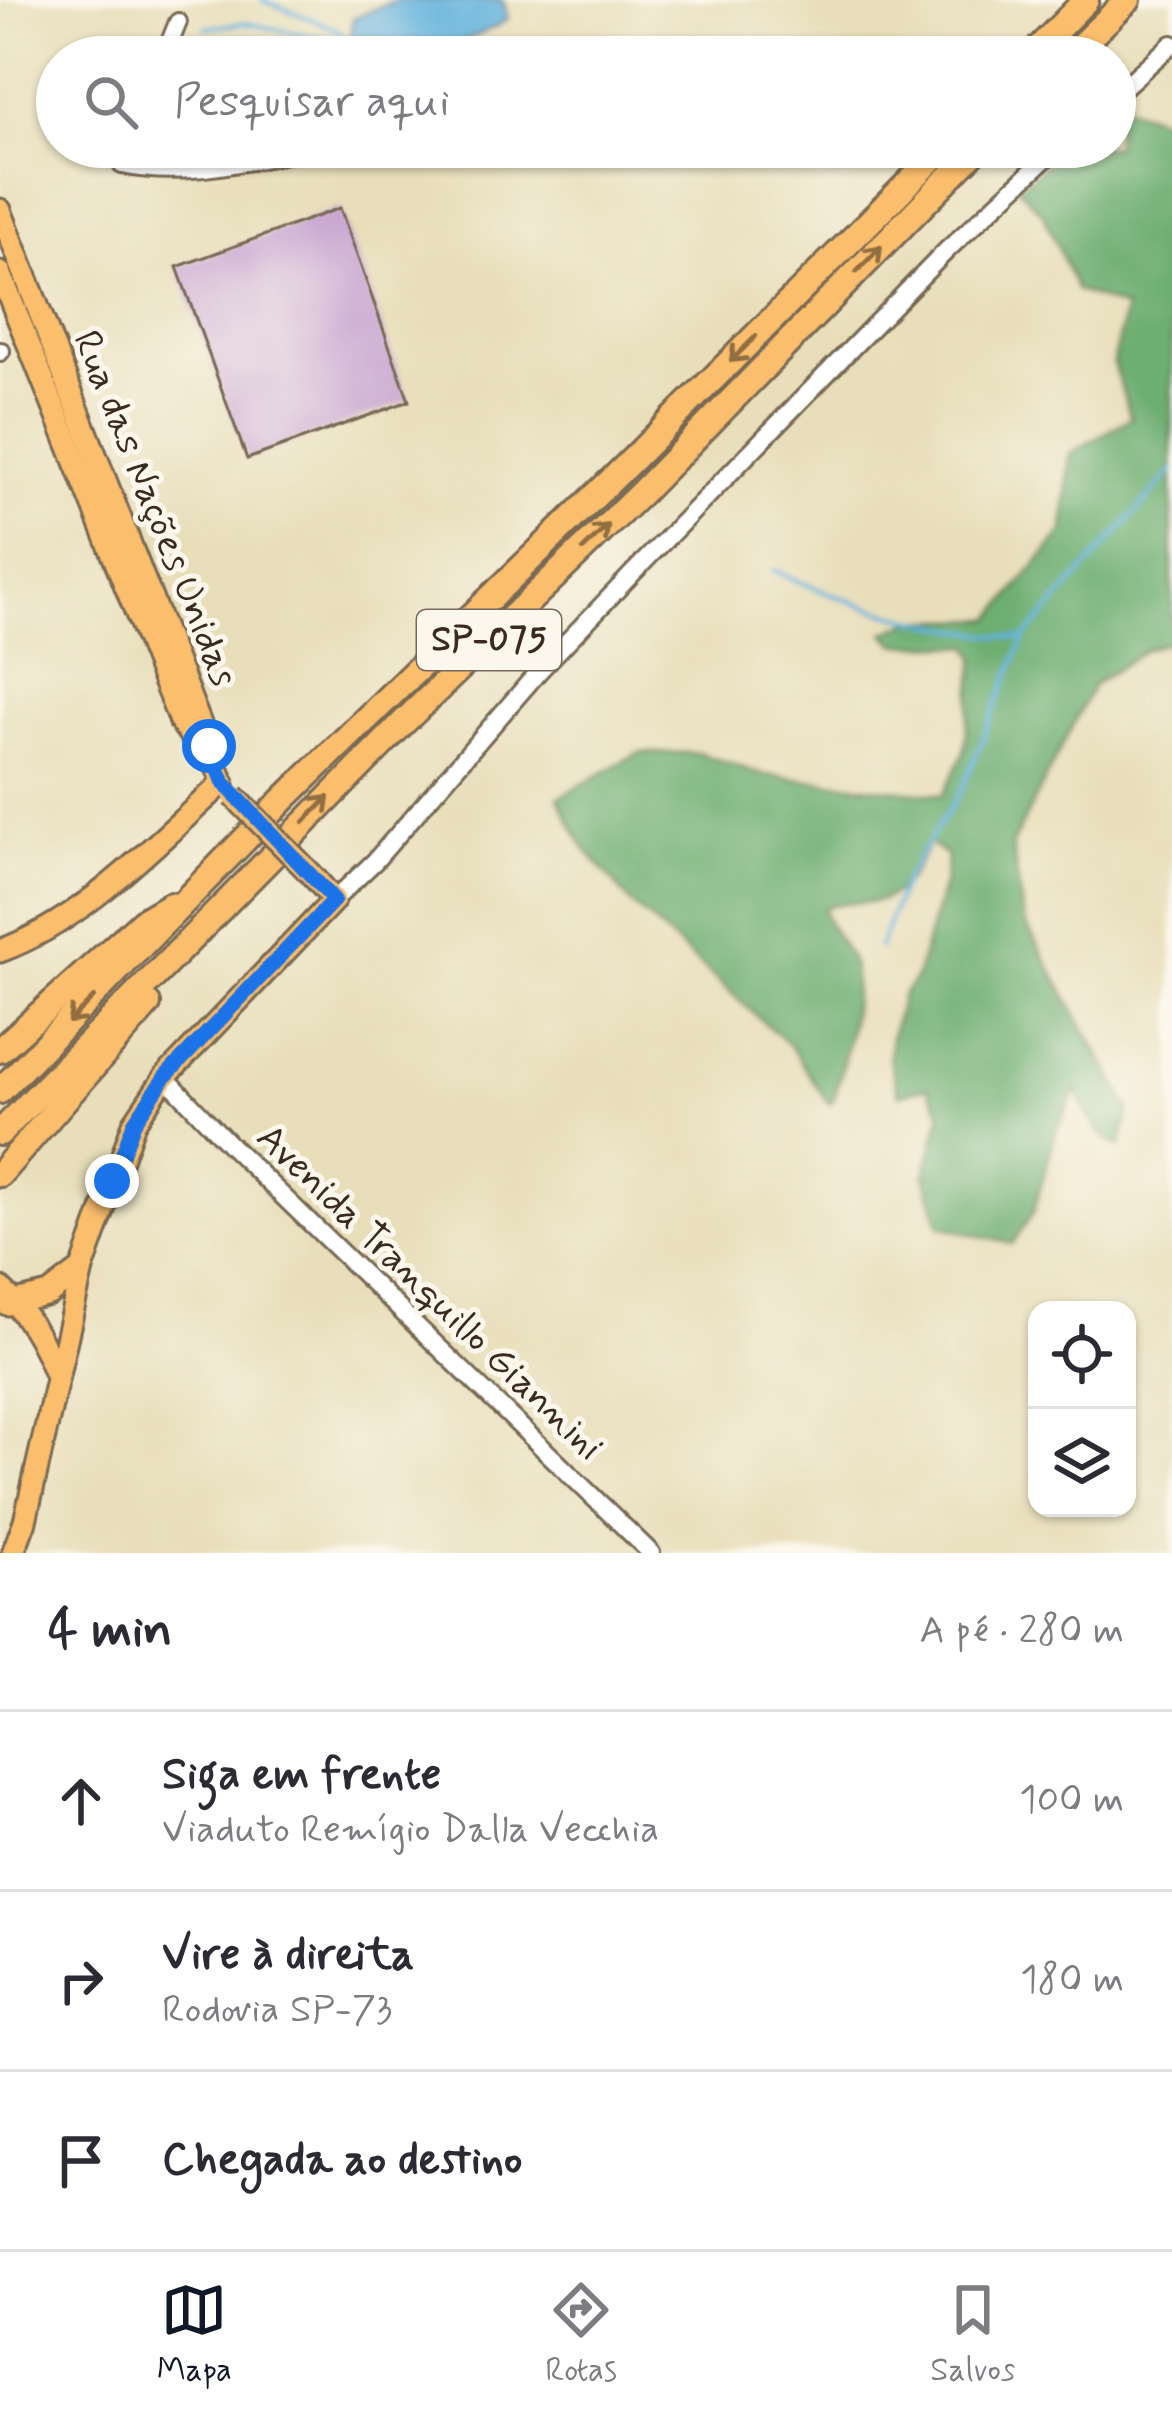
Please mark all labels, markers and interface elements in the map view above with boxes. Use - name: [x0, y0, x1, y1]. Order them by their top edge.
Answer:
- search box: [36, 36, 1136, 168]
- icon: search: [78, 69, 144, 135]
- text: Pesquisar aqui: [174, 73, 450, 132]
- one-way arrow: [855, 245, 883, 274]
- street label: Rua das Nações Unidas: [59, 324, 249, 694]
- one-way arrow: [729, 334, 758, 363]
- one-way arrow: [581, 523, 610, 551]
- road number: SP-075: [417, 610, 561, 670]
- route start: [182, 719, 236, 773]
- one-way arrow: [302, 796, 331, 824]
- one-way arrow: [67, 995, 95, 1024]
- street label: Avenida Tranquillo Giannini: [244, 1114, 614, 1472]
- route end: [85, 1154, 139, 1208]
- map controls: [1028, 1301, 1136, 1517]
- button: locate: [1028, 1301, 1136, 1409]
- button: layers: [1028, 1409, 1136, 1517]
- text: 4 min: [48, 1598, 172, 1664]
- text: A pé · 280 m: [919, 1606, 1124, 1657]
- text: Siga em frente: [162, 1746, 441, 1805]
- icon: ahead: [48, 1768, 114, 1834]
- text: 100 m: [1019, 1775, 1124, 1826]
- text: Viaduto Remígio Dalla Vecchia: [162, 1805, 659, 1856]
- text: Vire à direita: [162, 1926, 414, 1985]
- icon: right: [48, 1948, 114, 2014]
- text: 180 m: [1020, 1955, 1124, 2006]
- text: Rodovia SP-73: [162, 1985, 392, 2036]
- icon: arrive: [48, 2128, 114, 2194]
- text: Chegada ao destino: [162, 2131, 522, 2190]
- tab: Mapa: [157, 2277, 232, 2393]
- tab: Rotas: [545, 2277, 617, 2393]
- tab: Salvos: [930, 2277, 1015, 2393]

